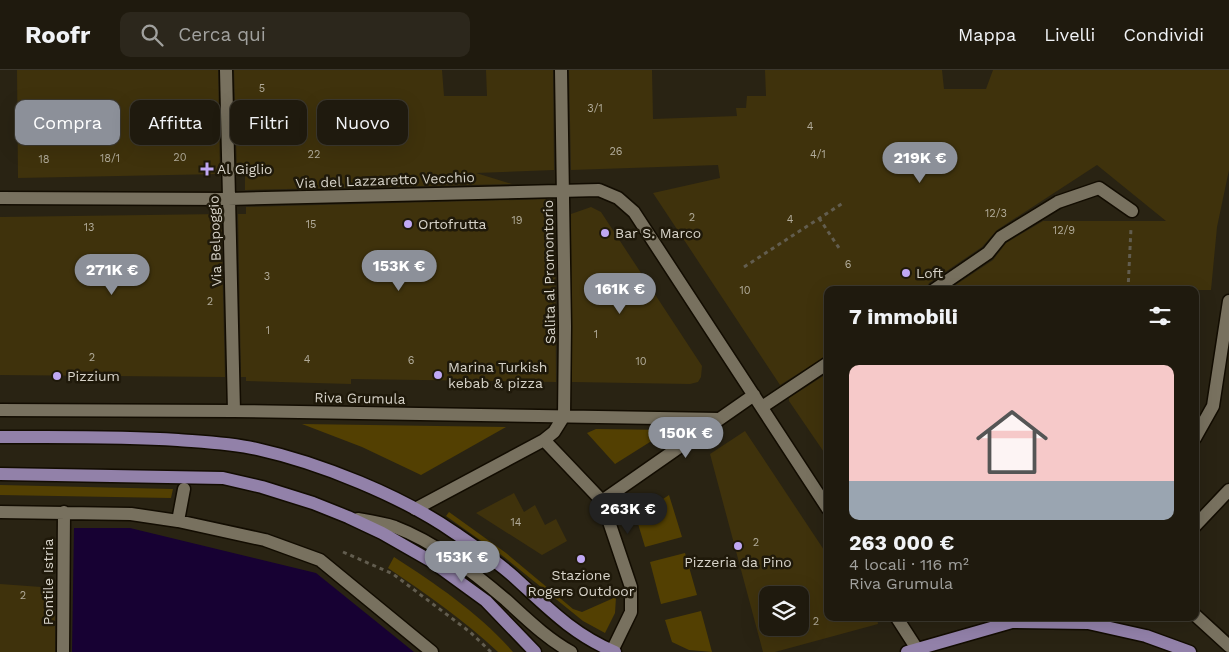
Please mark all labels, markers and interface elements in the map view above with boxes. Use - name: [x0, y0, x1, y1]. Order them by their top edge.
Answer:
- search box: [120, 12, 470, 57]
- text: Roofr: [25, 21, 90, 49]
- icon: search: [138, 21, 166, 49]
- text: Cerca qui: [178, 23, 266, 46]
- text: Mappa: [958, 24, 1016, 45]
- text: Livelli: [1044, 24, 1095, 45]
- text: Condividi: [1123, 24, 1204, 45]
- house number: 5: [259, 82, 265, 95]
- chip: Compra: [15, 100, 120, 145]
- chip: Affitta: [130, 100, 220, 145]
- chip: Filtri: [230, 100, 307, 145]
- chip: Nuovo: [317, 100, 408, 145]
- house number: 3/1: [587, 102, 603, 115]
- house number: 4: [807, 120, 814, 133]
- pin: 219K €: [879, 142, 961, 184]
- house number: 26: [609, 145, 623, 158]
- house number: 22: [308, 148, 320, 161]
- house number: 4/1: [810, 148, 826, 161]
- text: 219K €: [893, 148, 947, 167]
- house number: 20: [173, 151, 187, 164]
- house number: 18/1: [100, 152, 120, 165]
- house number: 18: [38, 153, 50, 166]
- place label: Al Giglio: [217, 161, 273, 177]
- marker: Al Giglio: [201, 163, 213, 175]
- street label: Via del Lazzaretto Vecchio: [295, 169, 475, 191]
- street label: Via Belpoggio: [205, 195, 225, 287]
- street label: Salita al Promontorio: [540, 200, 558, 344]
- house number: 12/3: [985, 207, 1007, 220]
- house number: 2: [689, 211, 695, 224]
- house number: 4: [787, 213, 794, 226]
- house number: 19: [511, 214, 523, 227]
- place label: Ortofrutta: [418, 216, 487, 232]
- house number: 15: [306, 218, 316, 231]
- marker: Ortofrutta: [402, 218, 414, 230]
- house number: 13: [84, 221, 94, 234]
- house number: 12/9: [1053, 224, 1075, 237]
- place label: Bar S. Marco: [615, 225, 701, 241]
- marker: Bar S. Marco: [599, 227, 611, 239]
- pin: 153K €: [358, 250, 440, 292]
- pin: 271K €: [71, 254, 153, 296]
- text: 153K €: [373, 256, 425, 275]
- house number: 6: [845, 258, 852, 271]
- text: 271K €: [86, 260, 138, 279]
- place label: Loft: [916, 265, 943, 281]
- marker: Loft: [900, 267, 912, 279]
- house number: 3: [264, 270, 270, 283]
- pin: 161K €: [579, 272, 661, 315]
- text: 161K €: [595, 279, 645, 298]
- house number: 10: [739, 284, 751, 297]
- house number: 2: [207, 295, 213, 308]
- icon: filters: [1146, 302, 1174, 330]
- text: 7 immobili: [849, 304, 958, 329]
- house number: 1: [266, 324, 270, 337]
- house number: 1: [594, 328, 598, 341]
- house number: 2: [89, 351, 95, 364]
- house number: 4: [304, 353, 311, 366]
- house number: 6: [408, 354, 415, 367]
- house number: 10: [635, 355, 647, 368]
- place label: Marina Turkish kebab & pizza: [448, 359, 548, 391]
- place label: Pizzium: [67, 368, 120, 384]
- marker: Marina Turkish kebab & pizza: [432, 369, 444, 381]
- marker: Pizzium: [51, 370, 63, 382]
- street label: Riva Grumula: [314, 389, 406, 407]
- icon: home: [967, 397, 1057, 487]
- pin: 150K €: [645, 416, 727, 459]
- text: 150K €: [659, 423, 713, 442]
- pin: 263K €: [587, 492, 669, 535]
- text: 263K €: [600, 499, 656, 518]
- house number: 14: [510, 516, 522, 529]
- text: 263 000 €: [849, 530, 954, 555]
- house number: 2: [753, 536, 759, 549]
- street label: Pontile Istria: [40, 539, 56, 625]
- pin: 153K €: [421, 540, 503, 583]
- marker: Pizzeria da Pino: [732, 540, 744, 552]
- text: 153K €: [436, 547, 488, 566]
- marker: Stazione Rogers Outdoor: [575, 553, 587, 565]
- place label: Pizzeria da Pino: [684, 554, 792, 570]
- text: 4 locali · 116 m²: [849, 555, 969, 574]
- place label: Stazione Rogers Outdoor: [528, 567, 635, 599]
- text: Riva Grumula: [849, 574, 953, 593]
- map controls: [759, 586, 809, 636]
- button: layers: [759, 586, 809, 636]
- house number: 2: [20, 589, 26, 602]
- house number: 2: [813, 615, 819, 628]

